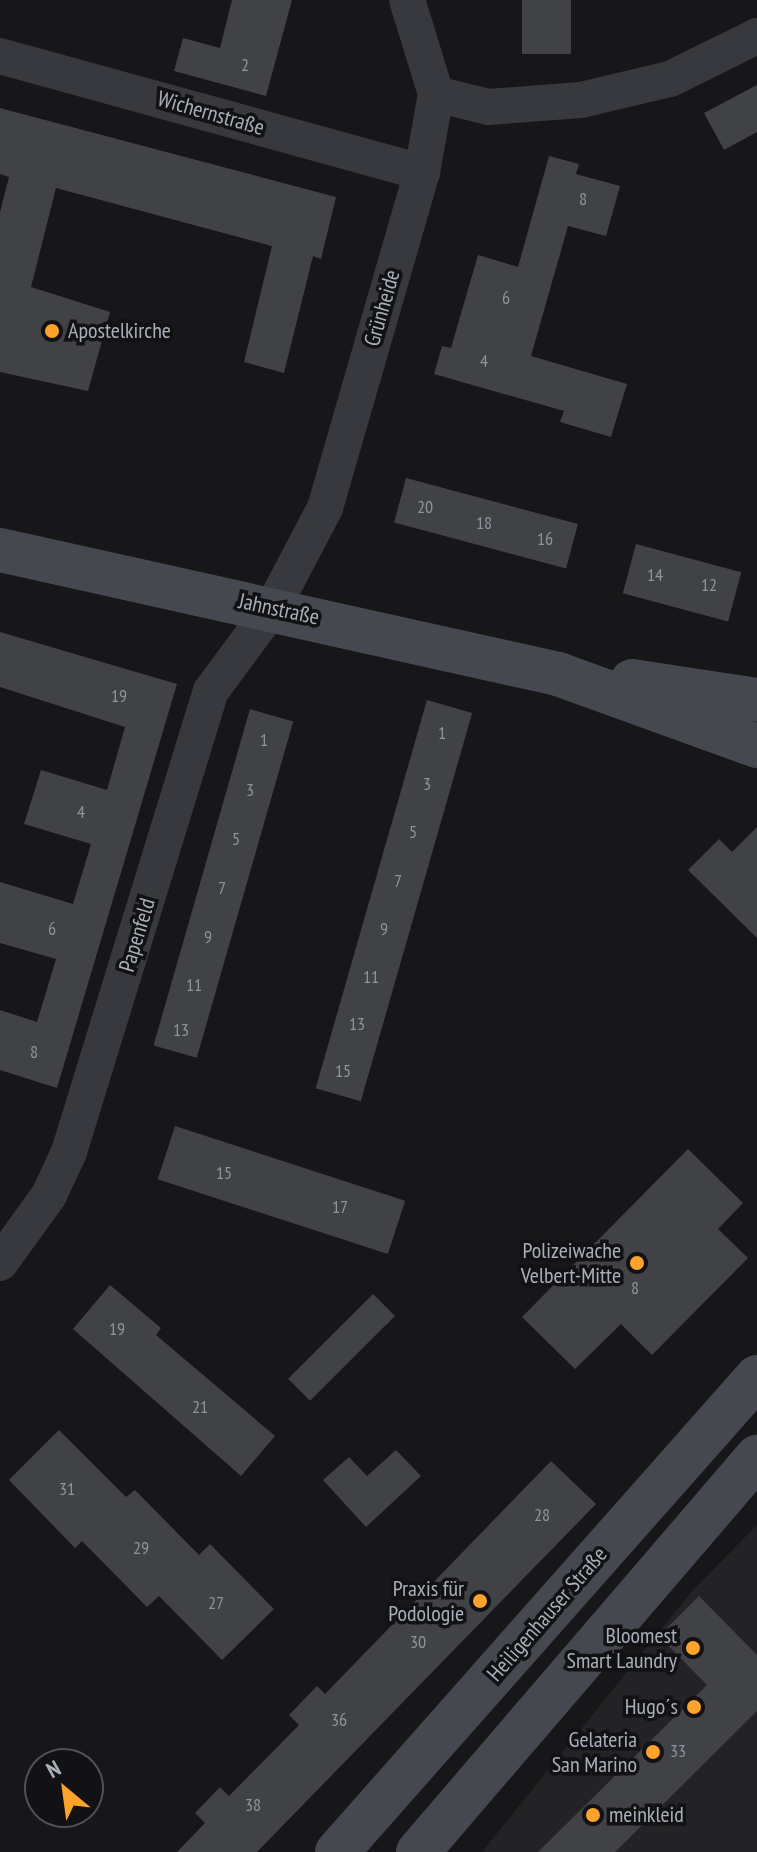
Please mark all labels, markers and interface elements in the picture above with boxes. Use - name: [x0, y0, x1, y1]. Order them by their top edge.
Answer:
- house number: 2: [241, 54, 249, 76]
- street label: Wichernstraße: [155, 85, 267, 141]
- house number: 8: [579, 188, 587, 210]
- street label: Grünheide: [359, 267, 405, 349]
- house number: 6: [502, 287, 510, 309]
- place label: Apostelkirche: [68, 318, 171, 344]
- marker: Apostelkirche: [43, 322, 61, 340]
- house number: 4: [480, 350, 488, 372]
- house number: 20: [417, 496, 433, 518]
- house number: 18: [476, 512, 492, 534]
- house number: 16: [537, 528, 553, 550]
- house number: 14: [647, 564, 663, 586]
- house number: 12: [701, 574, 717, 596]
- street label: Jahnstraße: [236, 588, 322, 630]
- house number: 19: [111, 685, 127, 707]
- house number: 1: [438, 722, 446, 744]
- house number: 1: [260, 729, 268, 751]
- house number: 3: [423, 773, 431, 795]
- house number: 3: [246, 779, 254, 801]
- house number: 4: [77, 801, 85, 823]
- house number: 5: [409, 821, 417, 843]
- house number: 5: [232, 828, 240, 850]
- house number: 7: [394, 870, 402, 892]
- house number: 7: [218, 877, 226, 899]
- street label: Papenfeld: [113, 895, 161, 975]
- house number: 6: [48, 918, 56, 940]
- house number: 9: [380, 918, 388, 940]
- house number: 9: [204, 926, 212, 948]
- house number: 11: [363, 966, 379, 988]
- house number: 11: [186, 974, 202, 996]
- house number: 13: [349, 1013, 365, 1035]
- house number: 13: [173, 1019, 189, 1041]
- house number: 8: [30, 1041, 38, 1063]
- house number: 15: [335, 1060, 351, 1082]
- house number: 15: [216, 1162, 232, 1184]
- house number: 17: [332, 1196, 348, 1218]
- place label: Polizeiwache Velbert-Mitte: [521, 1237, 621, 1288]
- marker: Polizeiwache Velbert-Mitte: [628, 1254, 646, 1272]
- house number: 8: [631, 1277, 639, 1299]
- house number: 19: [109, 1318, 125, 1340]
- house number: 21: [192, 1396, 208, 1418]
- house number: 31: [59, 1478, 75, 1500]
- house number: 28: [534, 1504, 550, 1526]
- house number: 29: [133, 1537, 149, 1559]
- street label: Heiligenhauser Straße: [482, 1542, 612, 1686]
- place label: Praxis für Podologie: [388, 1575, 464, 1626]
- house number: 27: [208, 1592, 224, 1614]
- marker: Praxis für Podologie: [471, 1592, 489, 1610]
- place label: Bloomest Smart Laundry: [567, 1622, 677, 1674]
- house number: 30: [410, 1631, 426, 1653]
- marker: Bloomest Smart Laundry: [684, 1639, 702, 1657]
- place label: Hugo´s: [625, 1694, 678, 1720]
- marker: Hugo´s: [685, 1698, 703, 1716]
- house number: 36: [331, 1709, 347, 1731]
- place label: Gelateria San Marino: [552, 1726, 637, 1778]
- house number: 33: [670, 1740, 686, 1762]
- marker: Gelateria San Marino: [644, 1743, 662, 1761]
- north arrow: [24, 1748, 104, 1828]
- text: N: [41, 1754, 65, 1784]
- house number: 38: [245, 1794, 261, 1816]
- place label: meinkleid: [609, 1802, 684, 1828]
- marker: meinkleid: [584, 1806, 602, 1824]

